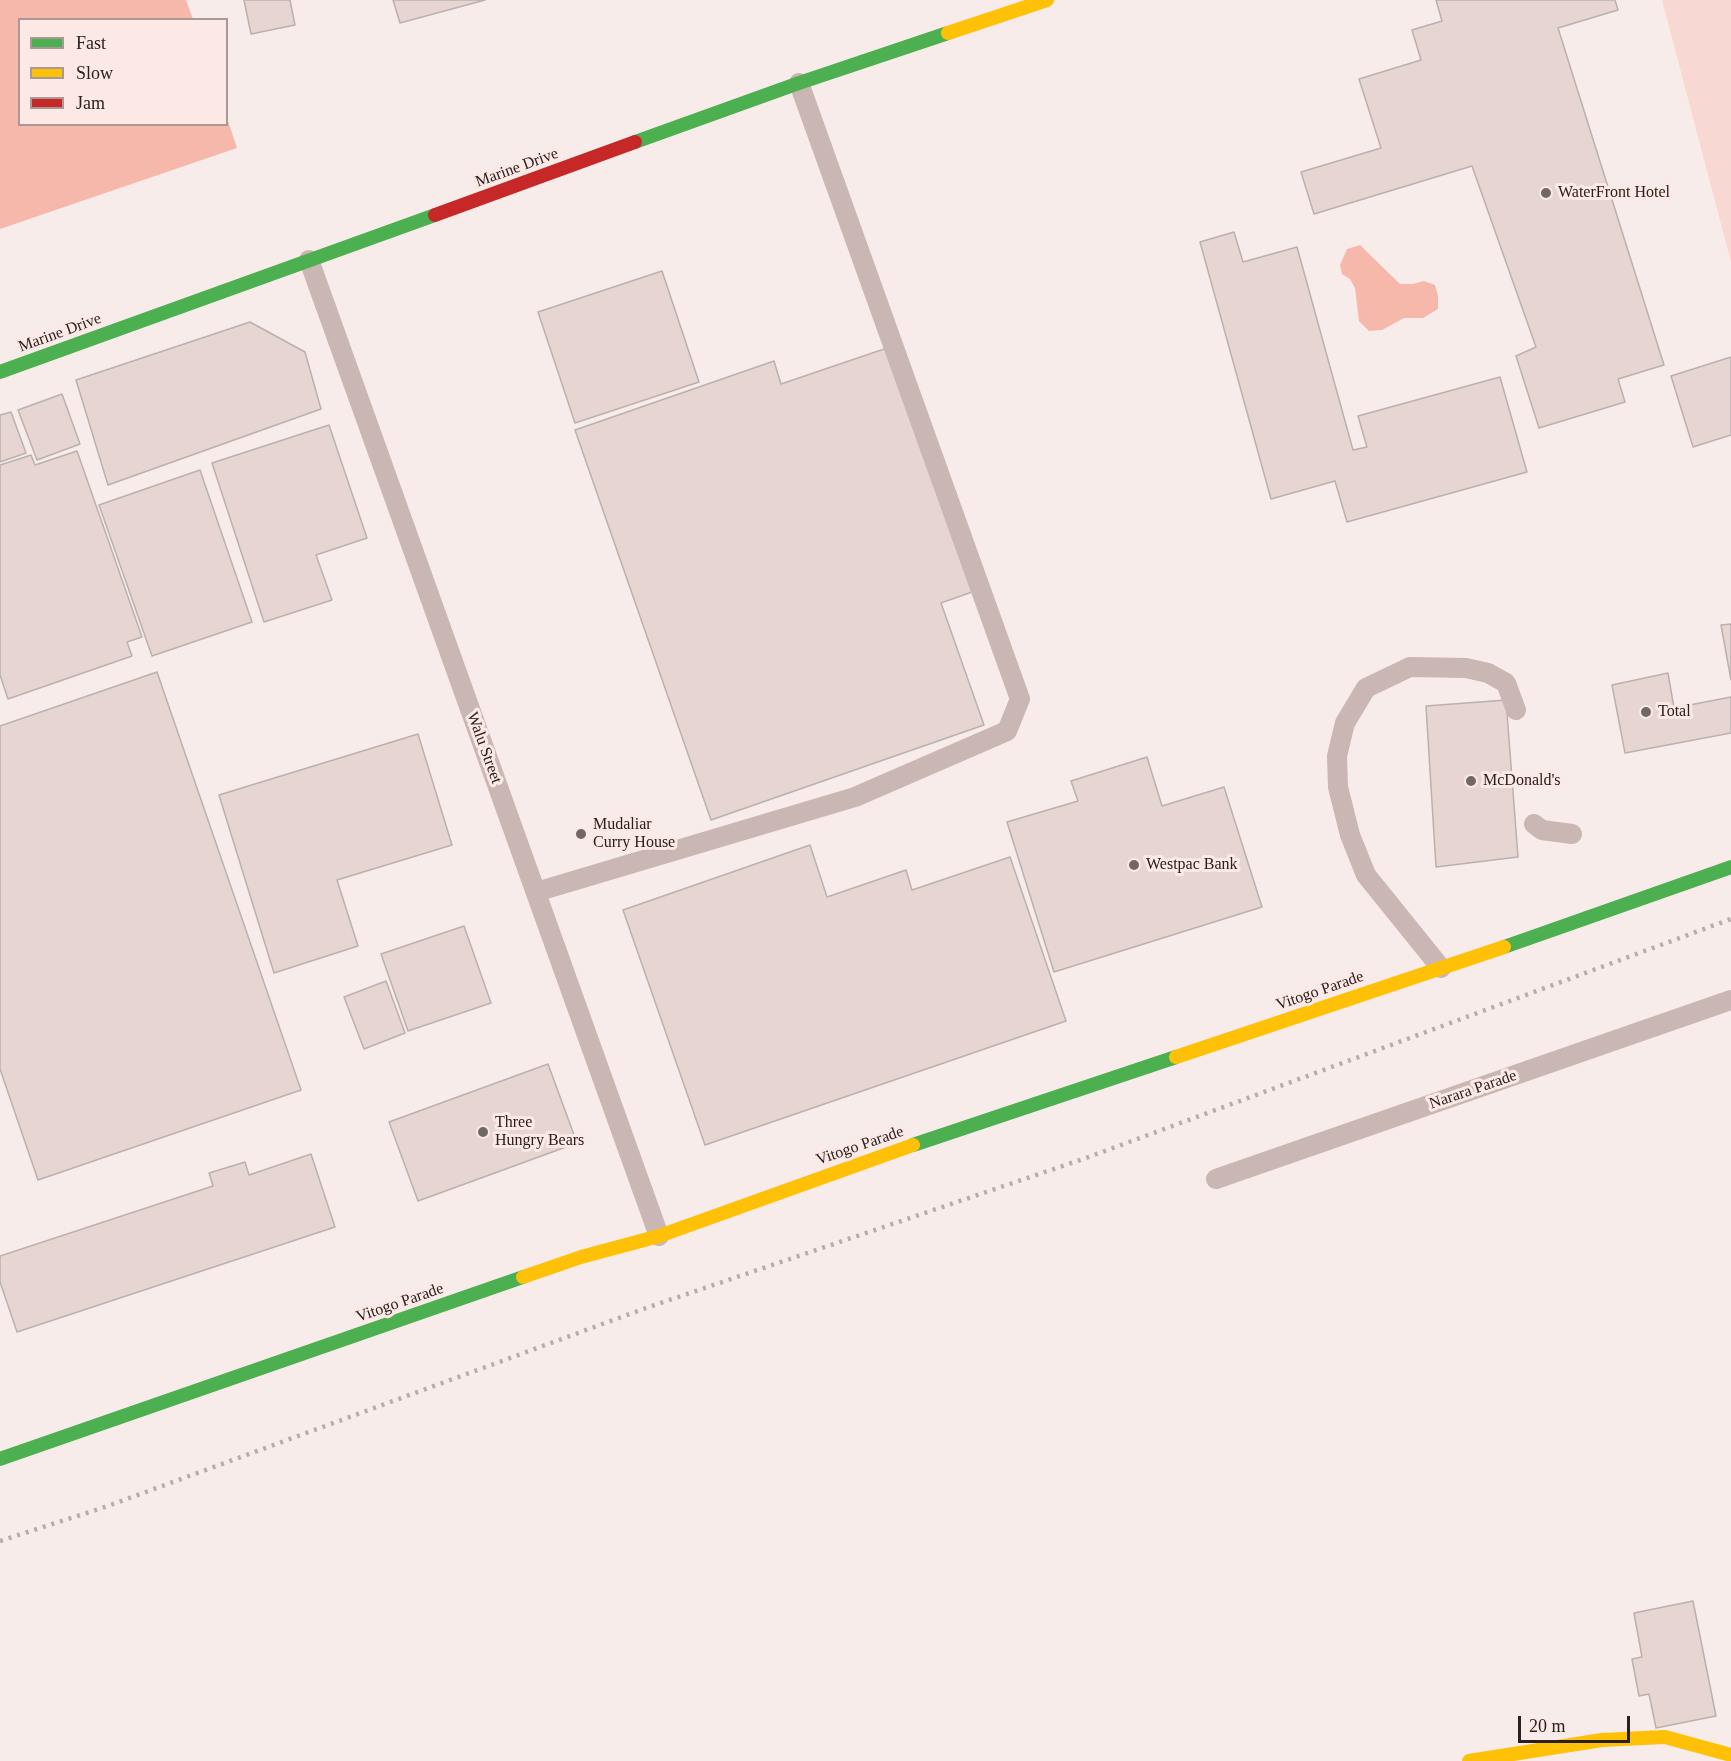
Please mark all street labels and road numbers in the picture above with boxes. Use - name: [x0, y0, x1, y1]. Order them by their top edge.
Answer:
- street label: Marine Drive: [473, 144, 561, 192]
- street label: Marine Drive: [16, 309, 104, 357]
- street label: Walu Street: [462, 710, 506, 786]
- street label: Vitogo Parade: [1274, 967, 1366, 1015]
- street label: Narara Parade: [1427, 1066, 1519, 1114]
- street label: Vitogo Parade: [814, 1122, 906, 1170]
- street label: Vitogo Parade: [354, 1279, 446, 1327]

